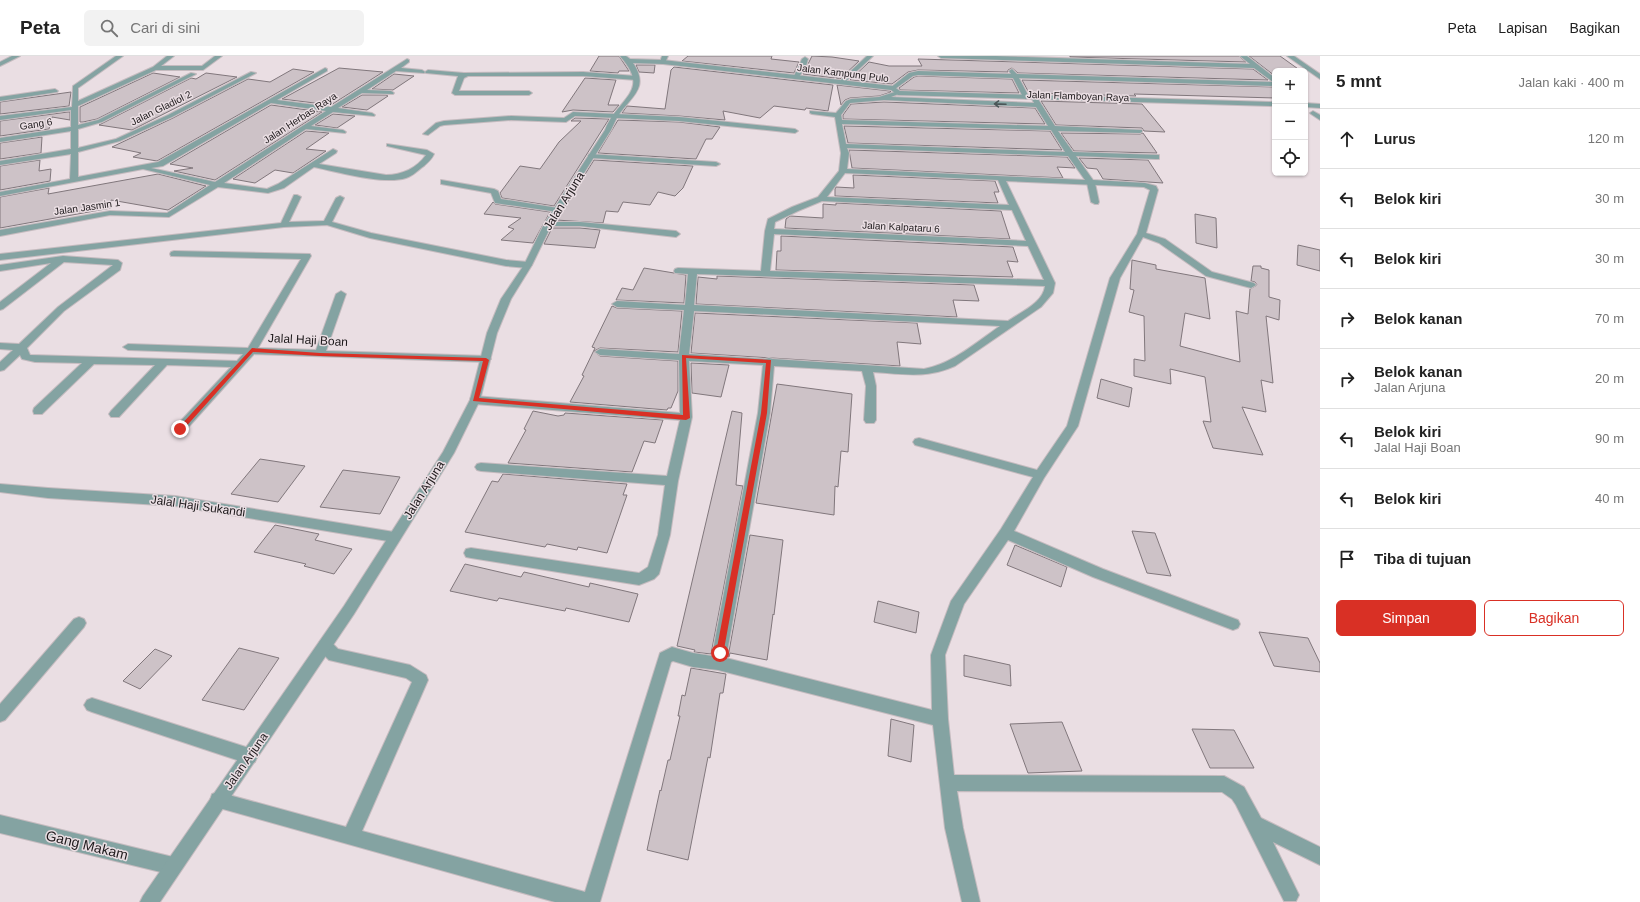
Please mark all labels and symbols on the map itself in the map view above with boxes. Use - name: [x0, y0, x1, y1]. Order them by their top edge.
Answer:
- street label: Jalan Kampung Pulo: [797, 62, 890, 84]
- street label: Jalan Gladiol 2: [129, 88, 194, 127]
- street label: Jalan Flamboyan Raya: [1027, 89, 1130, 103]
- street label: Jalan Herbas Raya: [261, 90, 339, 146]
- one-way arrow: [994, 100, 1007, 107]
- street label: Gang 6: [19, 116, 53, 132]
- street label: Jalan Arjuna: [541, 169, 588, 233]
- street label: Jalan Jasmin 1: [53, 197, 121, 217]
- street label: Jalan Kalpataru 6: [862, 219, 941, 235]
- street label: Jalal Haji Boan: [268, 331, 348, 349]
- route end: [171, 420, 189, 438]
- street label: Jalan Arjuna: [401, 458, 448, 522]
- street label: Jalal Haji Sukandi: [150, 492, 246, 520]
- route start: [711, 644, 729, 662]
- street label: Jalan Arjuna: [221, 730, 271, 792]
- street label: Gang Makam: [44, 827, 130, 863]

